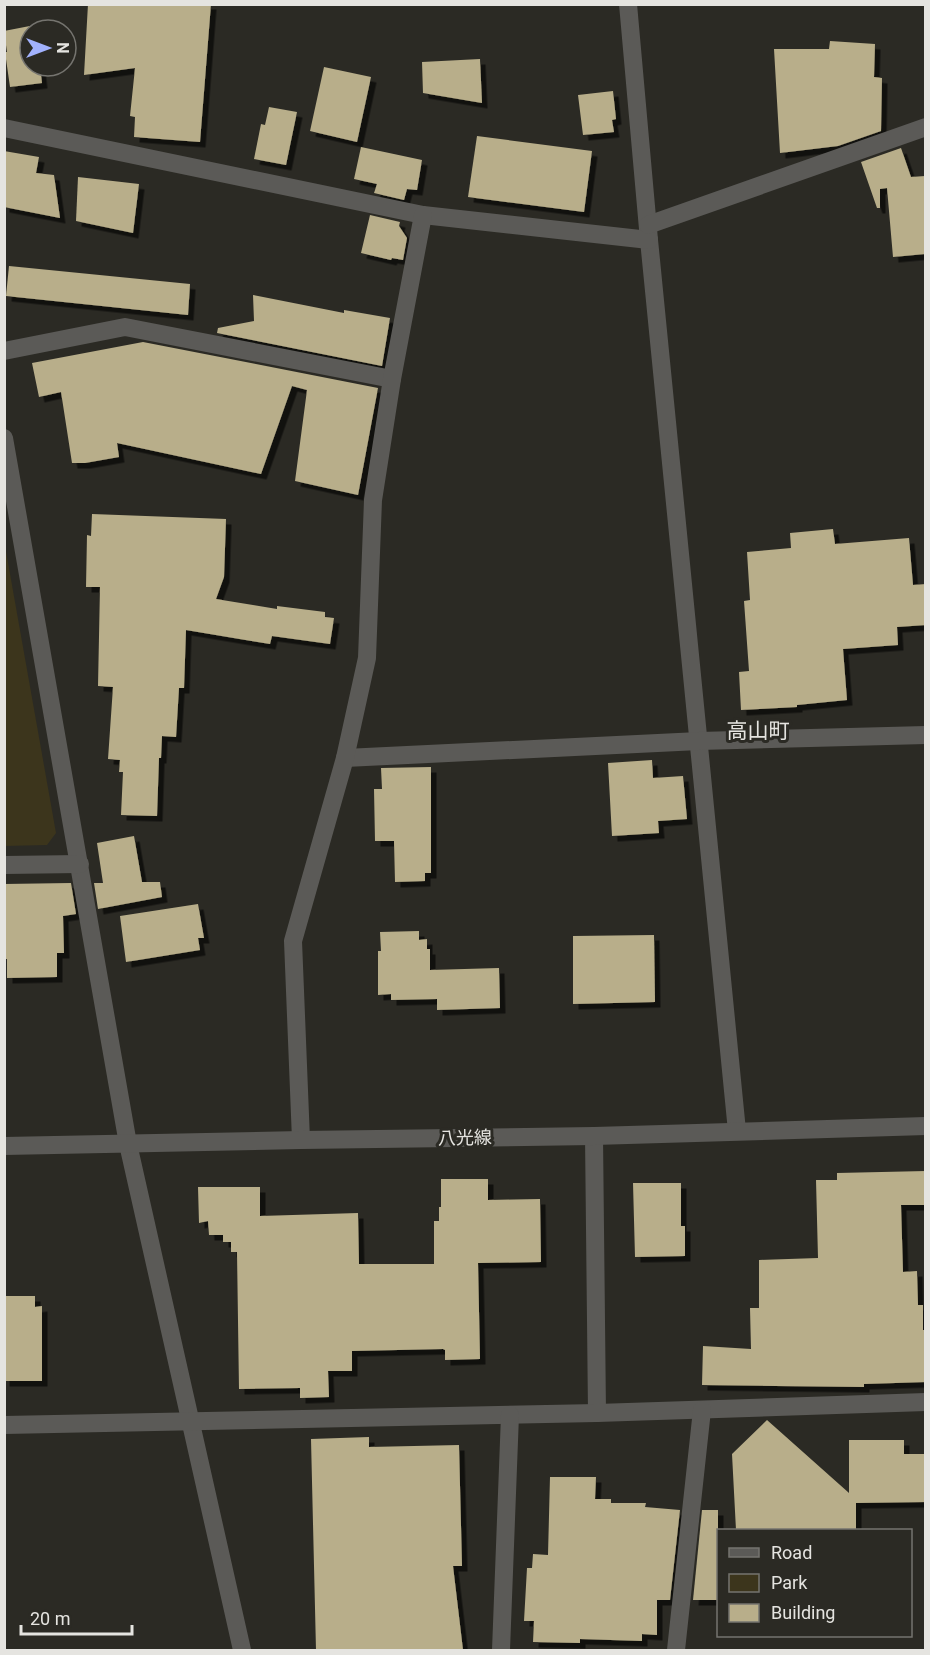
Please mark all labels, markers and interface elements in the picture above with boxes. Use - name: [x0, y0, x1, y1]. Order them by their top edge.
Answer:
- north arrow: [18, 18, 78, 78]
- text: N: [53, 42, 72, 54]
- district label: 高山町: [727, 719, 790, 743]
- street label: 八光線: [438, 1127, 492, 1148]
- legend: [717, 1529, 912, 1637]
- text: Road: [771, 1542, 812, 1563]
- text: Park: [771, 1572, 808, 1593]
- scale bar: [21, 1598, 132, 1636]
- text: Building: [771, 1602, 835, 1623]
- text: 20 m: [30, 1608, 70, 1629]

